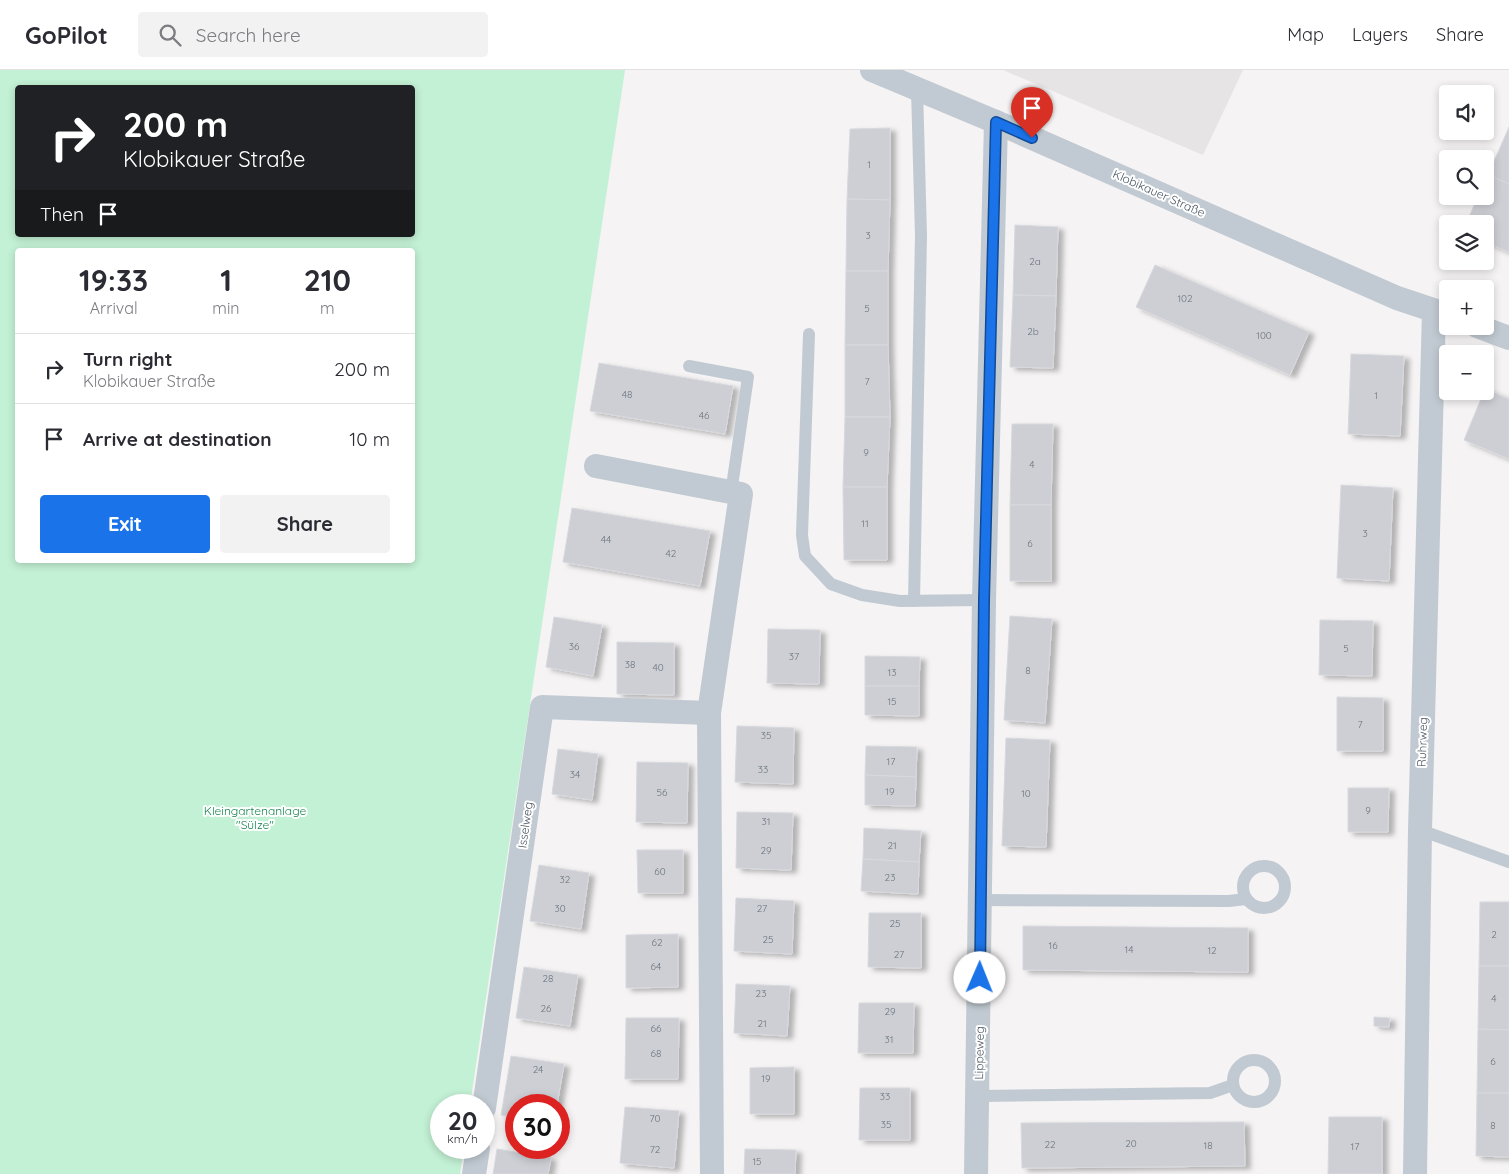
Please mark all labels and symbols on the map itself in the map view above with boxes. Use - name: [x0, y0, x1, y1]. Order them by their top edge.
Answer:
- pin: [1011, 87, 1053, 138]
- house number: 1: [867, 158, 871, 171]
- street label: Klobikauer Straße: [1111, 166, 1208, 220]
- house number: 3: [865, 229, 871, 242]
- house number: 2a: [1029, 255, 1041, 268]
- house number: 102: [1177, 292, 1193, 305]
- house number: 5: [864, 302, 870, 315]
- house number: 2b: [1027, 325, 1039, 338]
- house number: 100: [1256, 329, 1272, 342]
- house number: 7: [864, 375, 870, 388]
- house number: 48: [622, 388, 632, 401]
- house number: 1: [1374, 389, 1378, 402]
- house number: 46: [699, 409, 710, 422]
- house number: 9: [863, 446, 869, 459]
- house number: 4: [1029, 458, 1035, 471]
- house number: 11: [861, 517, 869, 530]
- house number: 3: [1362, 527, 1368, 540]
- house number: 44: [601, 533, 611, 546]
- house number: 6: [1027, 537, 1033, 550]
- house number: 42: [666, 547, 677, 560]
- house number: 36: [569, 640, 580, 653]
- house number: 5: [1343, 642, 1349, 655]
- house number: 37: [789, 650, 799, 663]
- house number: 38: [625, 658, 635, 671]
- house number: 40: [652, 661, 664, 674]
- house number: 8: [1025, 664, 1031, 677]
- house number: 13: [888, 666, 896, 679]
- house number: 15: [887, 695, 897, 708]
- street label: Ruhrweg: [1414, 717, 1430, 767]
- house number: 7: [1357, 718, 1363, 731]
- house number: 35: [761, 729, 771, 742]
- house number: 17: [887, 755, 895, 768]
- house number: 33: [758, 763, 768, 776]
- house number: 34: [570, 768, 580, 781]
- house number: 19: [885, 785, 895, 798]
- house number: 56: [657, 786, 668, 799]
- house number: 10: [1021, 787, 1031, 800]
- street label: Isselweg: [514, 801, 536, 849]
- park label: Kleingartenanlage "Sülze": [204, 803, 306, 832]
- house number: 9: [1365, 804, 1371, 817]
- house number: 31: [762, 815, 770, 828]
- house number: 21: [887, 839, 897, 852]
- house number: 29: [760, 844, 772, 857]
- house number: 60: [654, 865, 666, 878]
- house number: 23: [885, 871, 895, 884]
- house number: 32: [560, 873, 571, 886]
- house number: 30: [554, 902, 566, 915]
- house number: 27: [757, 902, 767, 915]
- house number: 25: [890, 917, 901, 930]
- house number: 2: [1491, 928, 1497, 941]
- house number: 25: [763, 933, 774, 946]
- house number: 62: [652, 936, 663, 949]
- house number: 16: [1048, 939, 1058, 952]
- house number: 14: [1125, 943, 1133, 956]
- house number: 12: [1207, 944, 1217, 957]
- house number: 27: [894, 948, 904, 961]
- position arrow: [953, 951, 1005, 1003]
- house number: 64: [651, 960, 661, 973]
- house number: 28: [543, 972, 553, 985]
- house number: 23: [756, 987, 766, 1000]
- house number: 4: [1491, 992, 1497, 1005]
- house number: 26: [541, 1002, 552, 1015]
- house number: 29: [884, 1005, 896, 1018]
- house number: 21: [757, 1017, 767, 1030]
- house number: 66: [651, 1022, 662, 1035]
- street label: Lippeweg: [971, 1026, 987, 1080]
- house number: 31: [885, 1033, 893, 1046]
- house number: 68: [651, 1047, 661, 1060]
- house number: 6: [1490, 1055, 1496, 1068]
- house number: 24: [533, 1063, 543, 1076]
- house number: 19: [761, 1072, 771, 1085]
- house number: 33: [880, 1090, 890, 1103]
- speed limit sign: 30: [505, 1094, 570, 1159]
- house number: 70: [649, 1112, 661, 1125]
- house number: 35: [881, 1118, 891, 1131]
- house number: 8: [1490, 1119, 1496, 1132]
- house number: 20: [1125, 1137, 1137, 1150]
- house number: 22: [1044, 1138, 1056, 1151]
- house number: 18: [1203, 1139, 1213, 1152]
- house number: 17: [1351, 1140, 1359, 1153]
- house number: 72: [650, 1143, 661, 1156]
- house number: 15: [752, 1155, 762, 1168]

